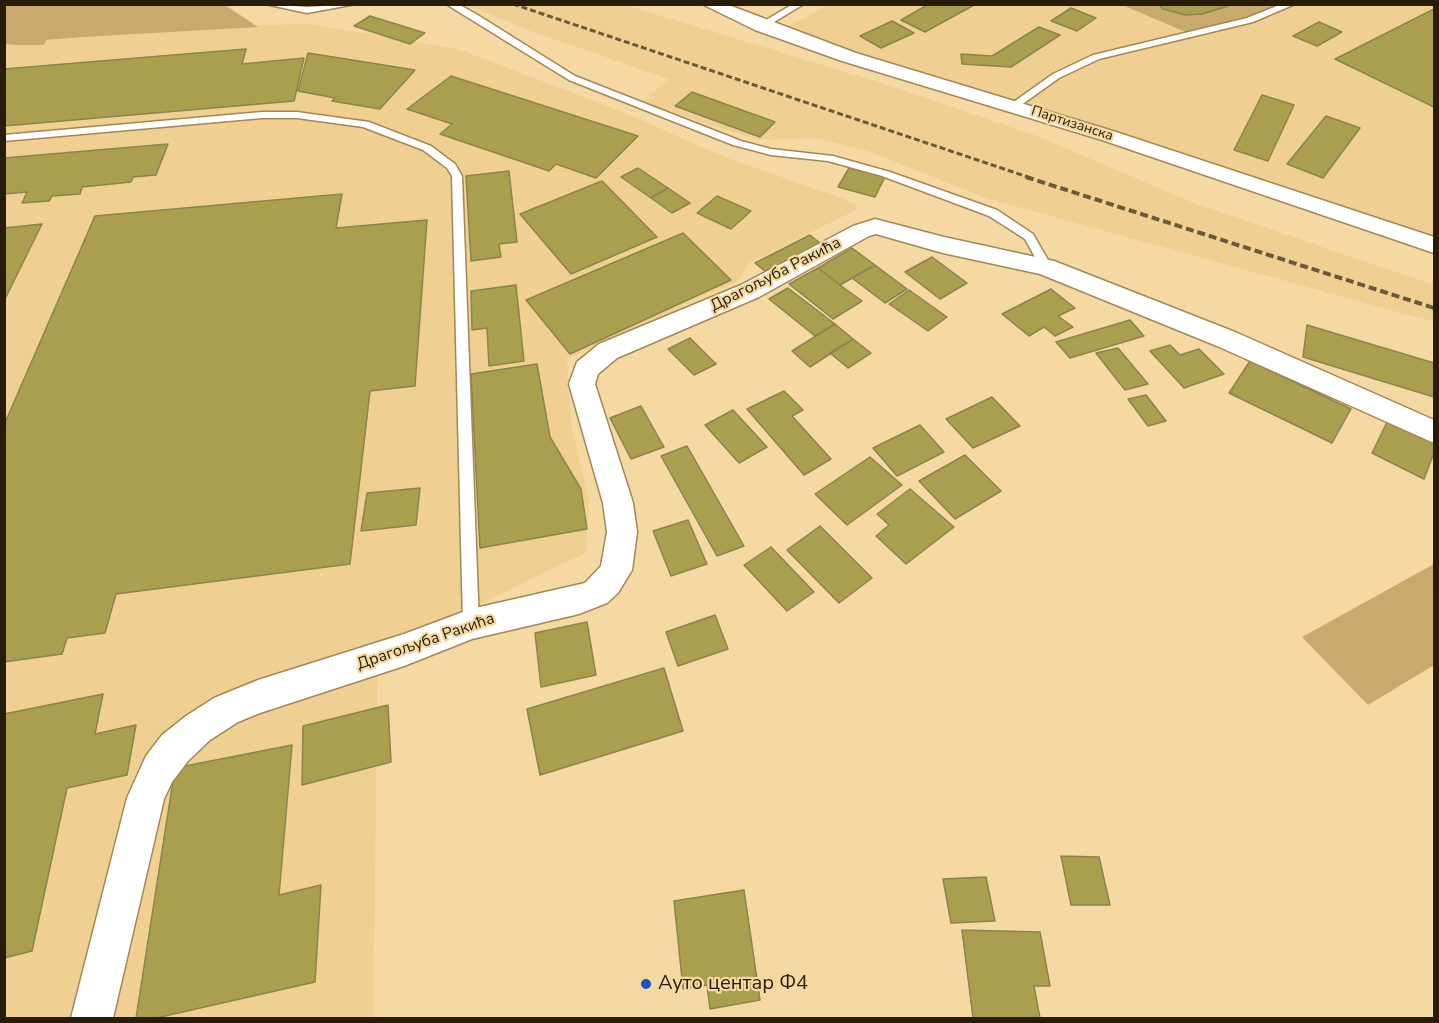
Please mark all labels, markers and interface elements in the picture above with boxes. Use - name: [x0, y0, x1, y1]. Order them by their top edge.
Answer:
- street label: Партизанска: [1029, 103, 1115, 145]
- street label: Драгољуба Ракића: [707, 234, 845, 316]
- street label: Драгољуба Ракића: [355, 609, 497, 675]
- place label: Ауто центар Ф4: [658, 972, 808, 996]
- marker: Ауто центар Ф4: [639, 977, 653, 991]

